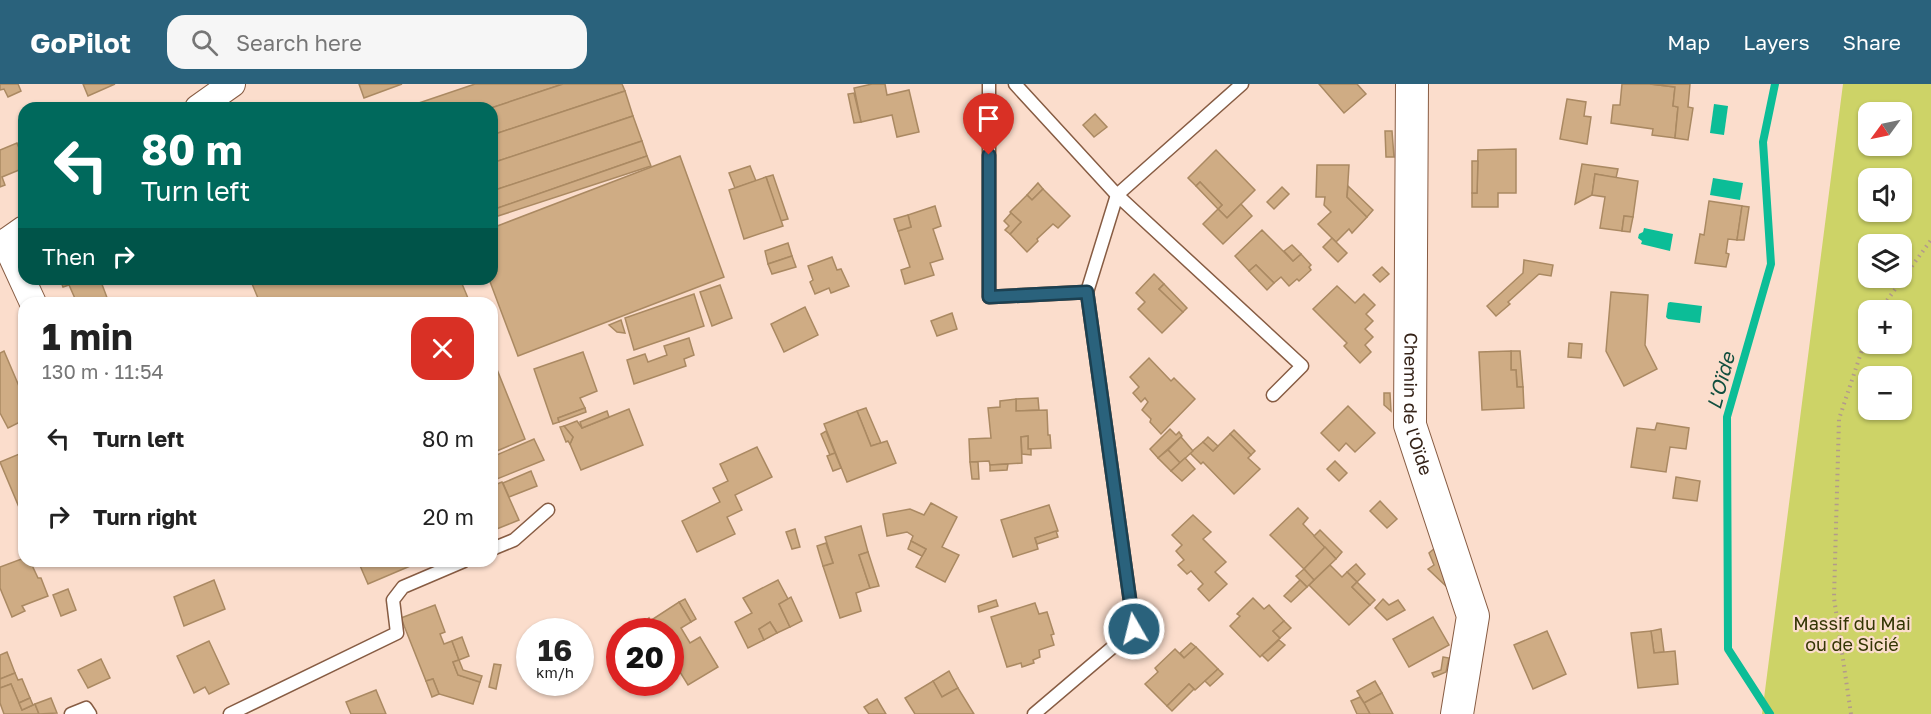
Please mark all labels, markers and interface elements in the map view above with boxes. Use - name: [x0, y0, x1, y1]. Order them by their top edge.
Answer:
- search box: [167, 15, 587, 69]
- text: GoPilot: [30, 26, 131, 59]
- icon: search: [188, 26, 221, 59]
- text: Search here: [236, 29, 362, 56]
- text: Map: [1667, 29, 1710, 55]
- text: Layers: [1743, 29, 1810, 55]
- text: Share: [1843, 29, 1901, 55]
- pin: [963, 93, 1014, 155]
- icon: arrive: [972, 102, 1005, 135]
- north arrow: [1858, 102, 1912, 156]
- map controls: [1858, 102, 1912, 420]
- text: 80 m: [141, 124, 242, 174]
- icon: left: [42, 126, 120, 204]
- button: sound: [1858, 168, 1912, 222]
- text: Turn left: [141, 175, 250, 207]
- button: layers: [1858, 234, 1912, 288]
- icon: right: [107, 240, 140, 273]
- text: Then: [42, 243, 95, 270]
- button: +: [1858, 300, 1912, 354]
- text: 1 min: [42, 315, 133, 358]
- button: close: [411, 317, 474, 380]
- street label: Chemin de l'Oïde: [1400, 333, 1438, 478]
- water label: L'Oïde: [1701, 348, 1739, 412]
- text: 130 m · 11:54: [42, 359, 164, 383]
- button: −: [1858, 366, 1912, 420]
- icon: left: [42, 422, 75, 455]
- text: Turn left: [93, 425, 184, 452]
- text: 80 m: [422, 425, 474, 452]
- icon: right: [42, 500, 75, 533]
- text: Turn right: [93, 503, 197, 530]
- text: 20 m: [423, 503, 474, 530]
- position arrow: [1102, 597, 1166, 661]
- park label: Massif du Mai ou de Sicié: [1793, 612, 1911, 655]
- speed limit sign: 20: [606, 618, 684, 696]
- text: 16: [538, 632, 572, 668]
- text: km/h: [536, 663, 574, 681]

